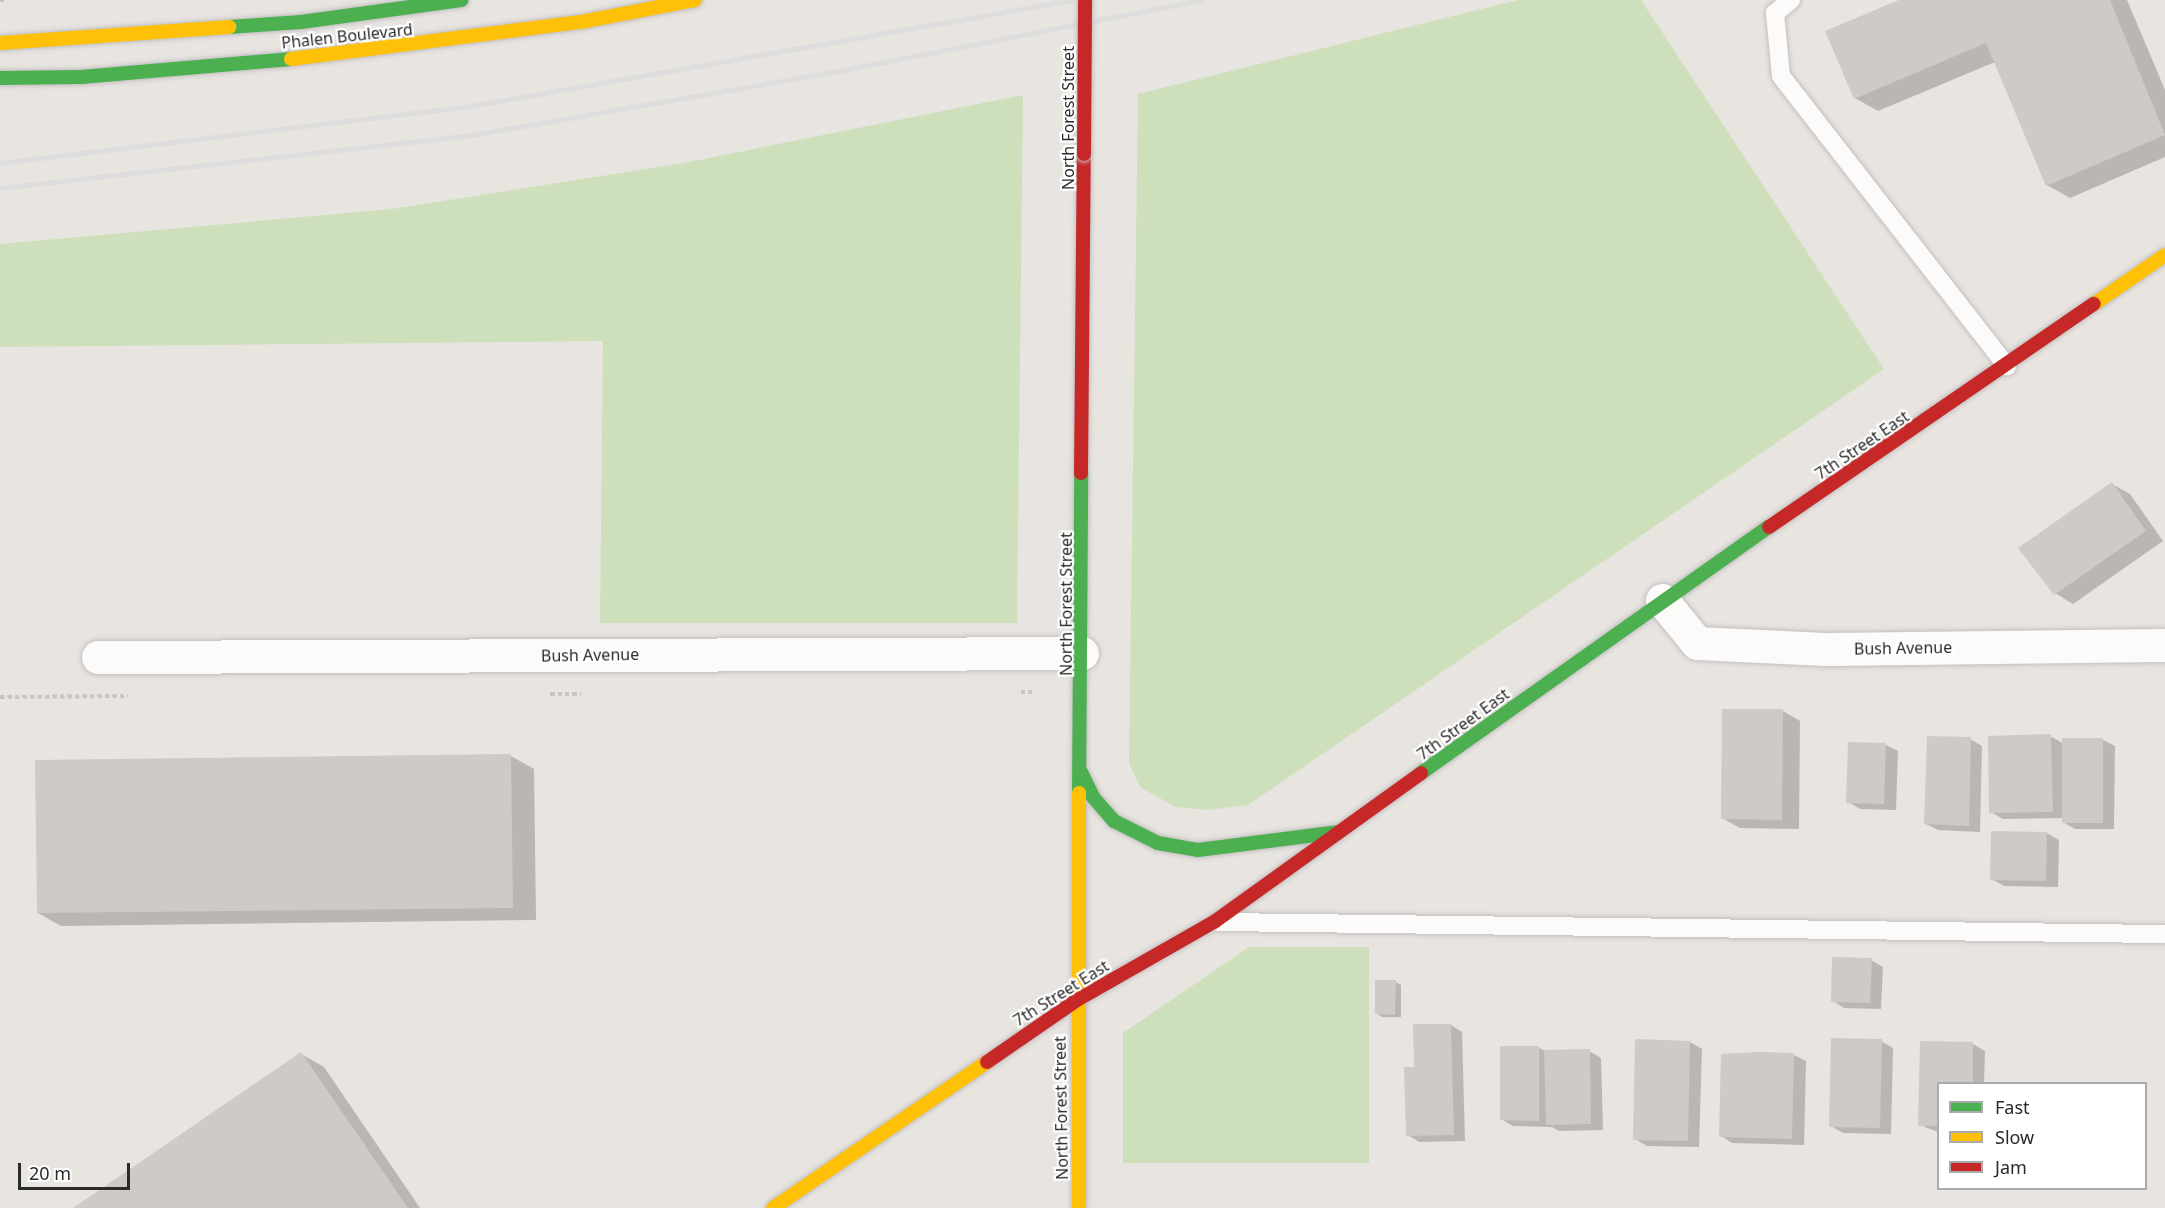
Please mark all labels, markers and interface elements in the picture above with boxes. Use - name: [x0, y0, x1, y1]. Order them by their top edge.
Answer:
- street label: Phalen Boulevard: [280, 20, 414, 52]
- street label: North Forest Street: [1058, 46, 1078, 190]
- street label: 7th Street East: [1811, 407, 1913, 483]
- street label: North Forest Street: [1056, 532, 1076, 676]
- street label: Bush Avenue: [1854, 638, 1952, 658]
- street label: Bush Avenue: [541, 645, 639, 665]
- street label: 7th Street East: [1413, 684, 1513, 764]
- street label: 7th Street East: [1010, 956, 1112, 1030]
- street label: North Forest Street: [1050, 1036, 1072, 1180]
- legend: [1937, 1082, 2147, 1190]
- text: Fast: [1995, 1095, 2030, 1119]
- text: Slow: [1995, 1125, 2034, 1149]
- scale bar: [21, 1151, 134, 1189]
- text: Jam: [1995, 1155, 2027, 1179]
- text: 20 m: [29, 1161, 71, 1185]

